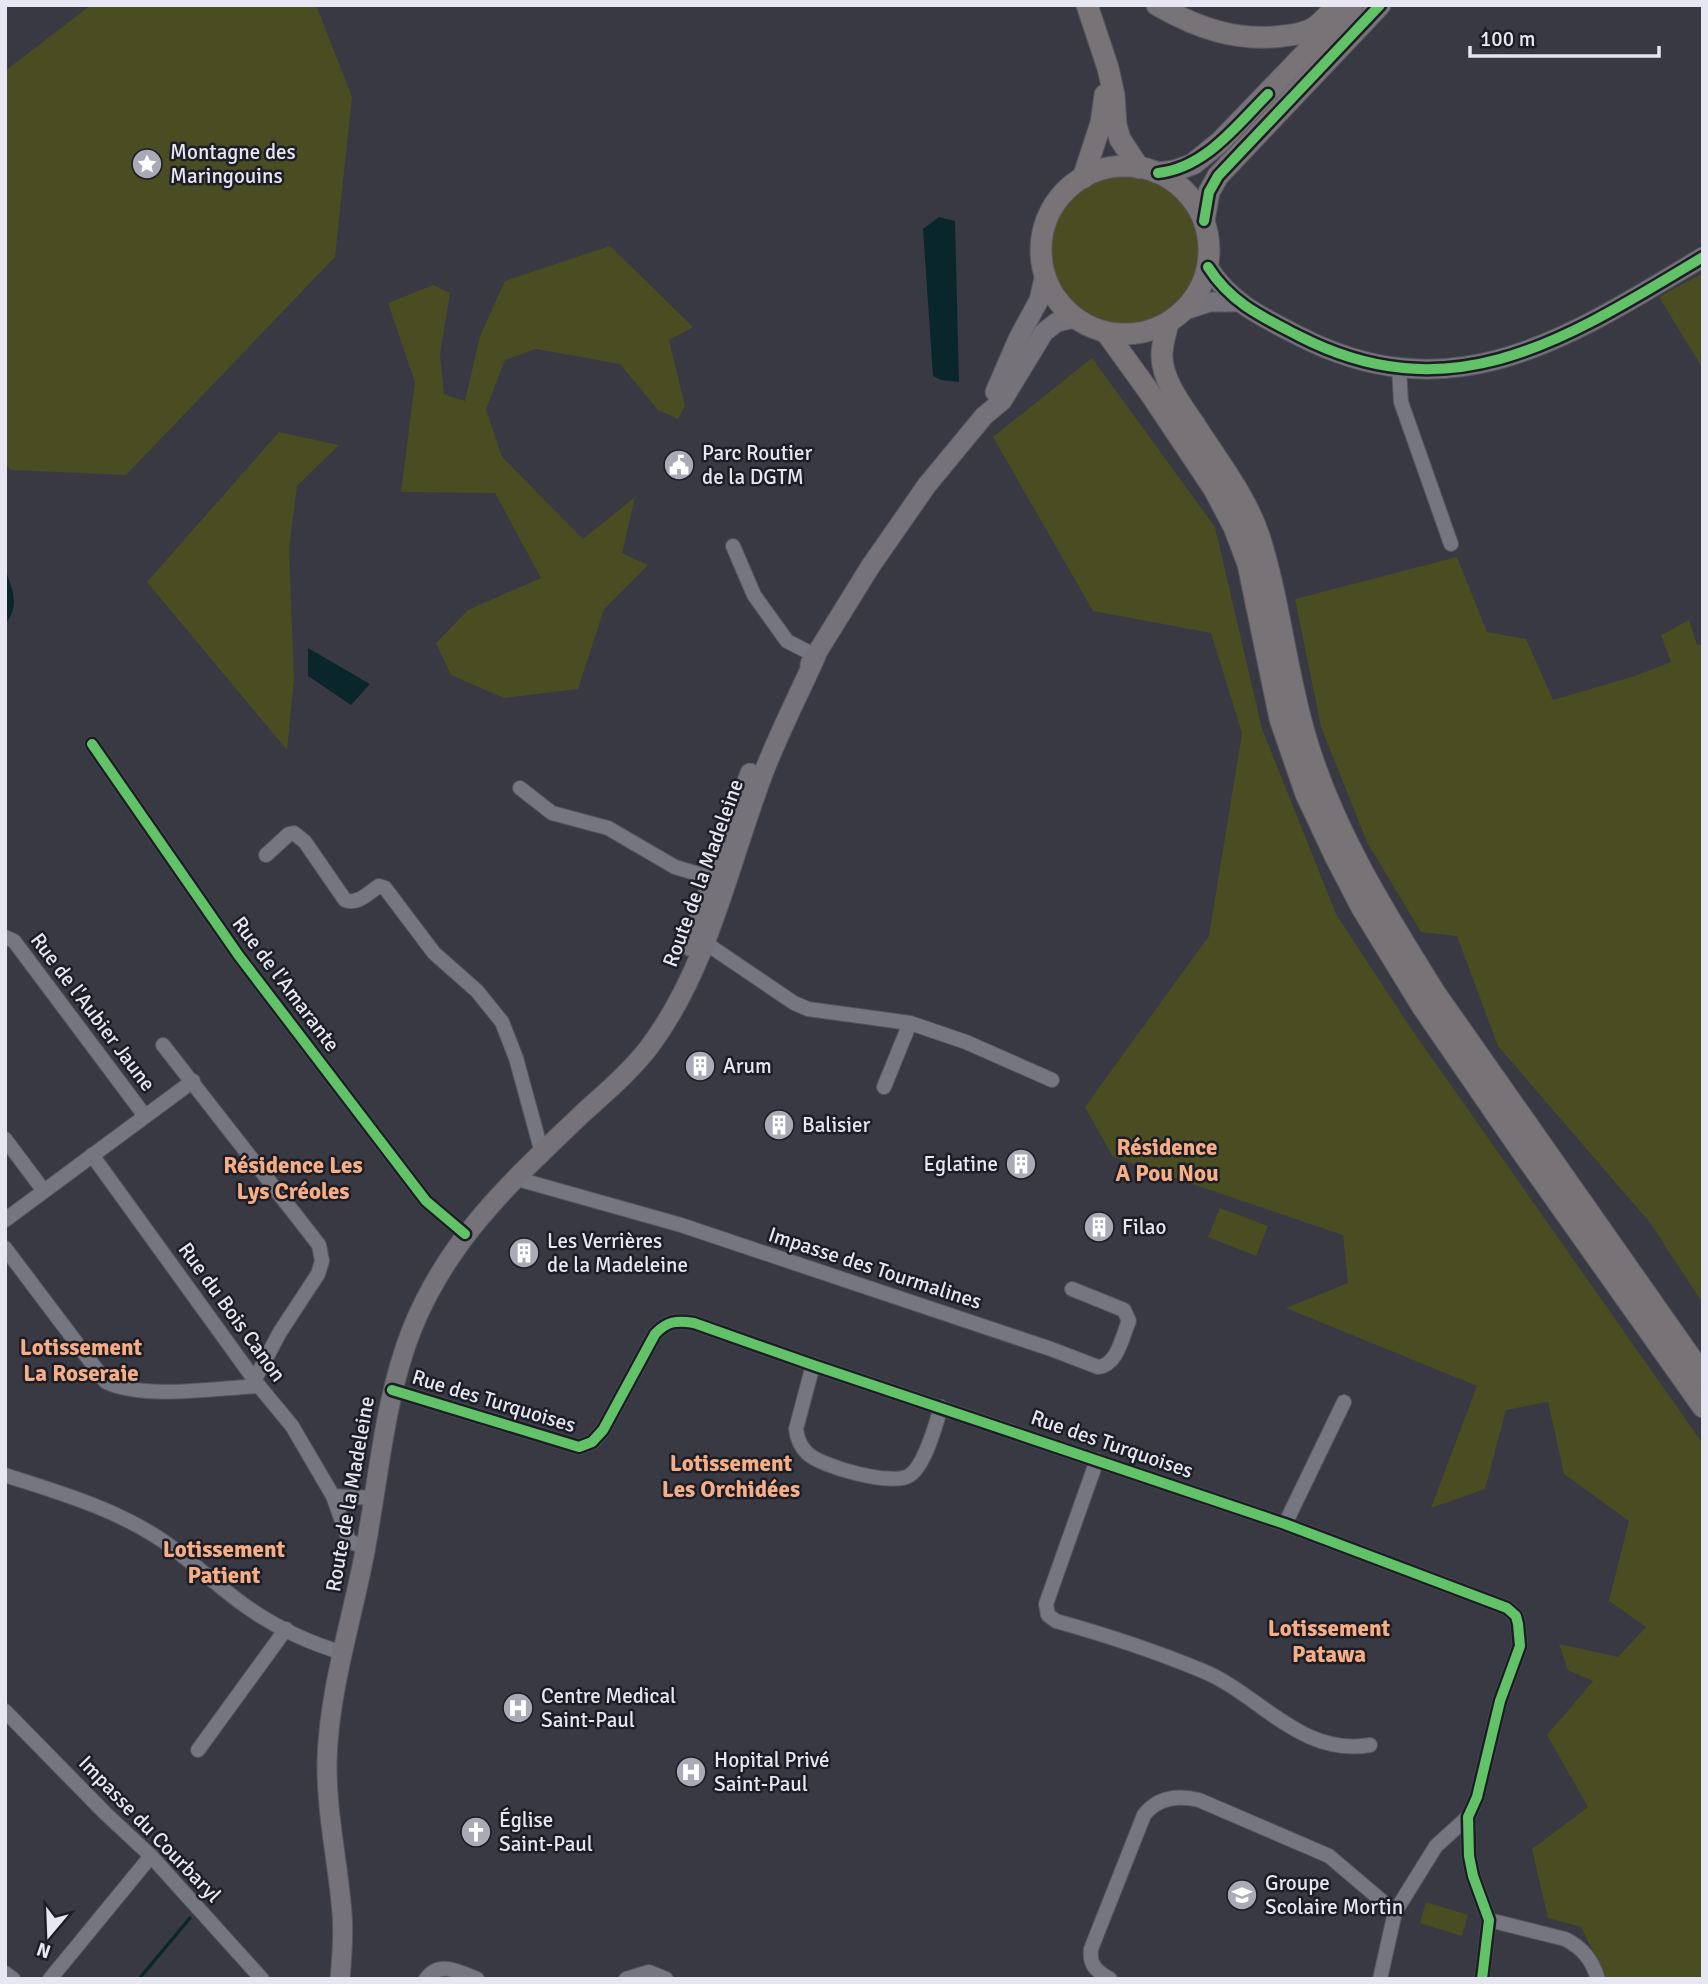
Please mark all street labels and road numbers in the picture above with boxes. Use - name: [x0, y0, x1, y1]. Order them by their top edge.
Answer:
- street label: Route de la Madeleine: [657, 776, 749, 970]
- street label: Rue de l'Amarante: [227, 911, 345, 1057]
- street label: Rue de l'Aubier Jaune: [25, 928, 161, 1096]
- street label: Impasse des Tourmalines: [765, 1221, 985, 1315]
- street label: Rue du Bois Canon: [173, 1237, 291, 1387]
- street label: Rue des Turquoises: [409, 1364, 579, 1438]
- street label: Route de la Madeleine: [320, 1394, 380, 1594]
- street label: Rue des Turquoises: [1027, 1404, 1197, 1484]
- street label: Impasse du Courbaryl: [73, 1750, 227, 1908]

